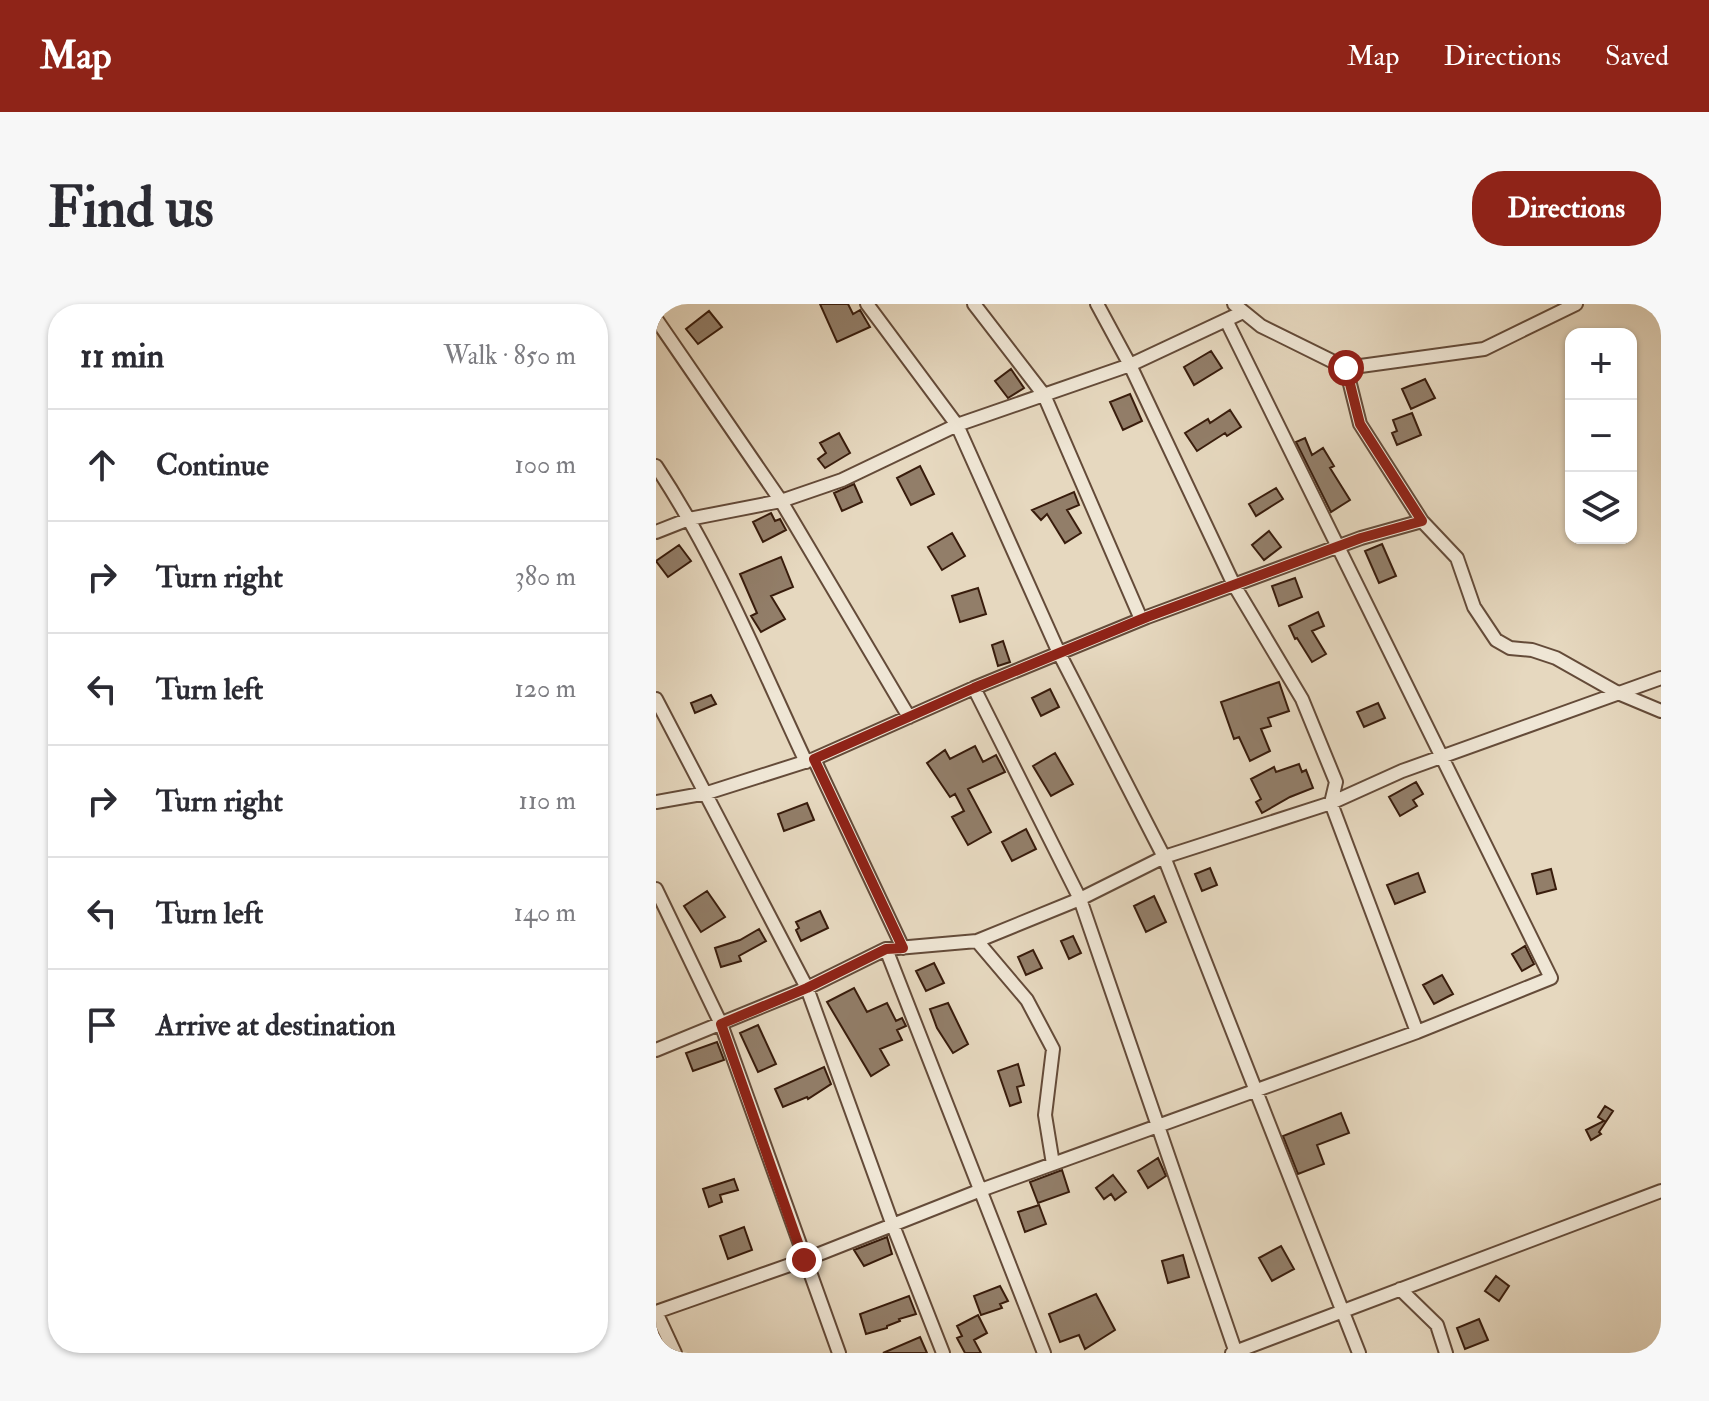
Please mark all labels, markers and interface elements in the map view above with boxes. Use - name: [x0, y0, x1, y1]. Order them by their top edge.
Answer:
- text: Map: [40, 32, 111, 80]
- text: Map: [1347, 39, 1400, 74]
- text: Directions: [1444, 39, 1561, 74]
- text: Saved: [1605, 39, 1669, 74]
- button: Directions: [1472, 171, 1661, 246]
- text: Find us: [48, 173, 214, 244]
- map controls: [1565, 328, 1637, 544]
- button: +: [1565, 328, 1637, 400]
- text: 11 min: [80, 335, 164, 378]
- text: Walk · 850 m: [444, 340, 576, 372]
- route start: [1328, 350, 1364, 386]
- button: −: [1565, 400, 1637, 472]
- icon: ahead: [80, 443, 124, 487]
- text: Continue: [156, 447, 269, 484]
- text: 100 m: [515, 449, 576, 481]
- button: layers: [1565, 472, 1637, 544]
- icon: right: [80, 555, 124, 599]
- text: Turn right: [156, 559, 283, 596]
- text: 380 m: [515, 561, 576, 593]
- icon: left: [80, 667, 124, 711]
- text: Turn left: [156, 671, 263, 708]
- text: 120 m: [515, 673, 576, 705]
- icon: right: [80, 779, 124, 823]
- text: Turn right: [156, 783, 283, 820]
- text: 110 m: [519, 785, 576, 817]
- icon: left: [80, 891, 124, 935]
- text: Turn left: [156, 895, 263, 932]
- text: 140 m: [514, 897, 576, 929]
- icon: arrive: [80, 1003, 124, 1047]
- text: Arrive at destination: [156, 1007, 396, 1044]
- route end: [786, 1242, 822, 1278]

